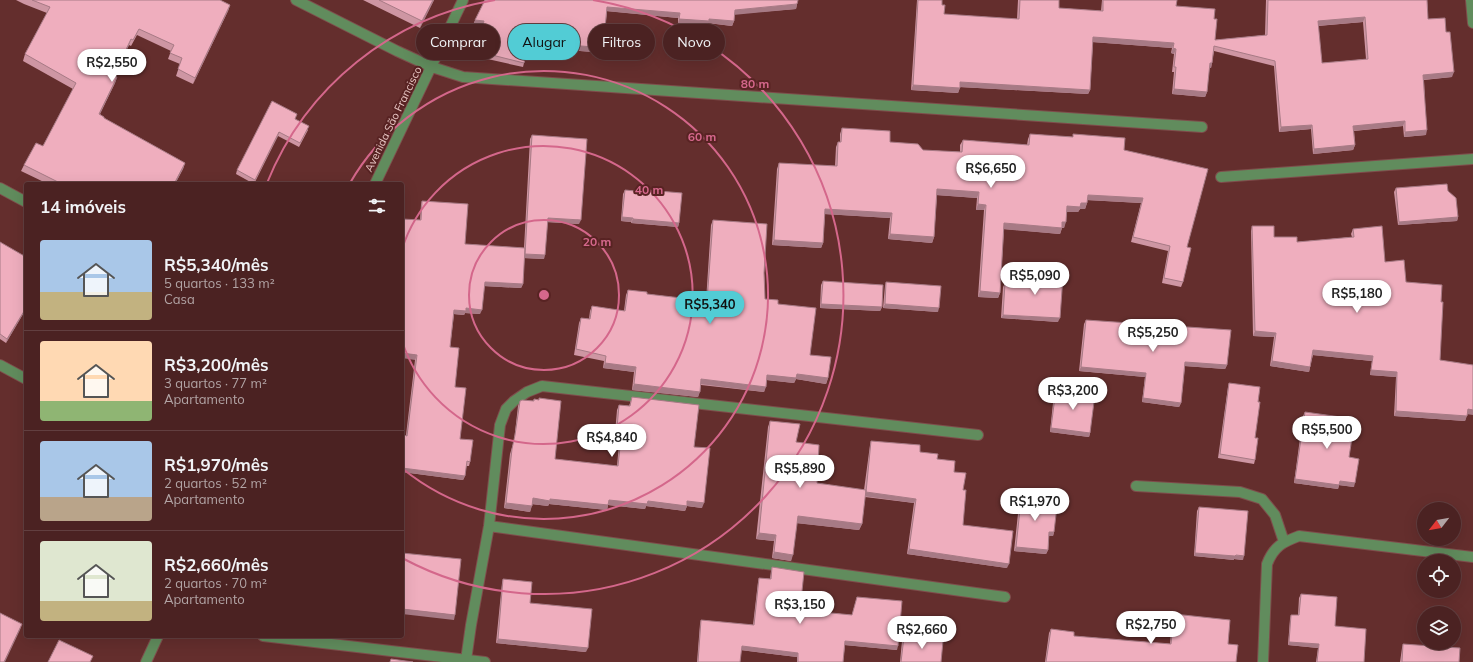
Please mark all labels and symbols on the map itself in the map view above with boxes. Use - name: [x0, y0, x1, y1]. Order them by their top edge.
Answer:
- pin: R$2,550: [75, 49, 149, 83]
- street label: Avenida São Francisco: [361, 64, 425, 174]
- text: 80 m: [741, 76, 769, 91]
- text: 60 m: [688, 129, 716, 144]
- pin: R$6,650: [954, 155, 1028, 189]
- text: 40 m: [635, 182, 663, 197]
- text: 20 m: [583, 234, 611, 249]
- pin: R$5,090: [998, 262, 1072, 296]
- pin: R$5,180: [1320, 280, 1394, 314]
- centre of rings: [537, 288, 551, 302]
- pin: R$5,340: [673, 291, 747, 325]
- pin: R$5,250: [1116, 319, 1190, 353]
- pin: R$3,200: [1036, 377, 1110, 411]
- pin: R$5,500: [1290, 416, 1364, 450]
- pin: R$4,840: [575, 424, 649, 458]
- pin: R$5,890: [763, 455, 837, 489]
- pin: R$1,970: [998, 488, 1072, 522]
- north arrow: [1417, 502, 1461, 546]
- pin: R$3,150: [763, 591, 837, 625]
- pin: R$2,750: [1114, 611, 1188, 645]
- pin: R$2,660: [885, 616, 959, 650]

